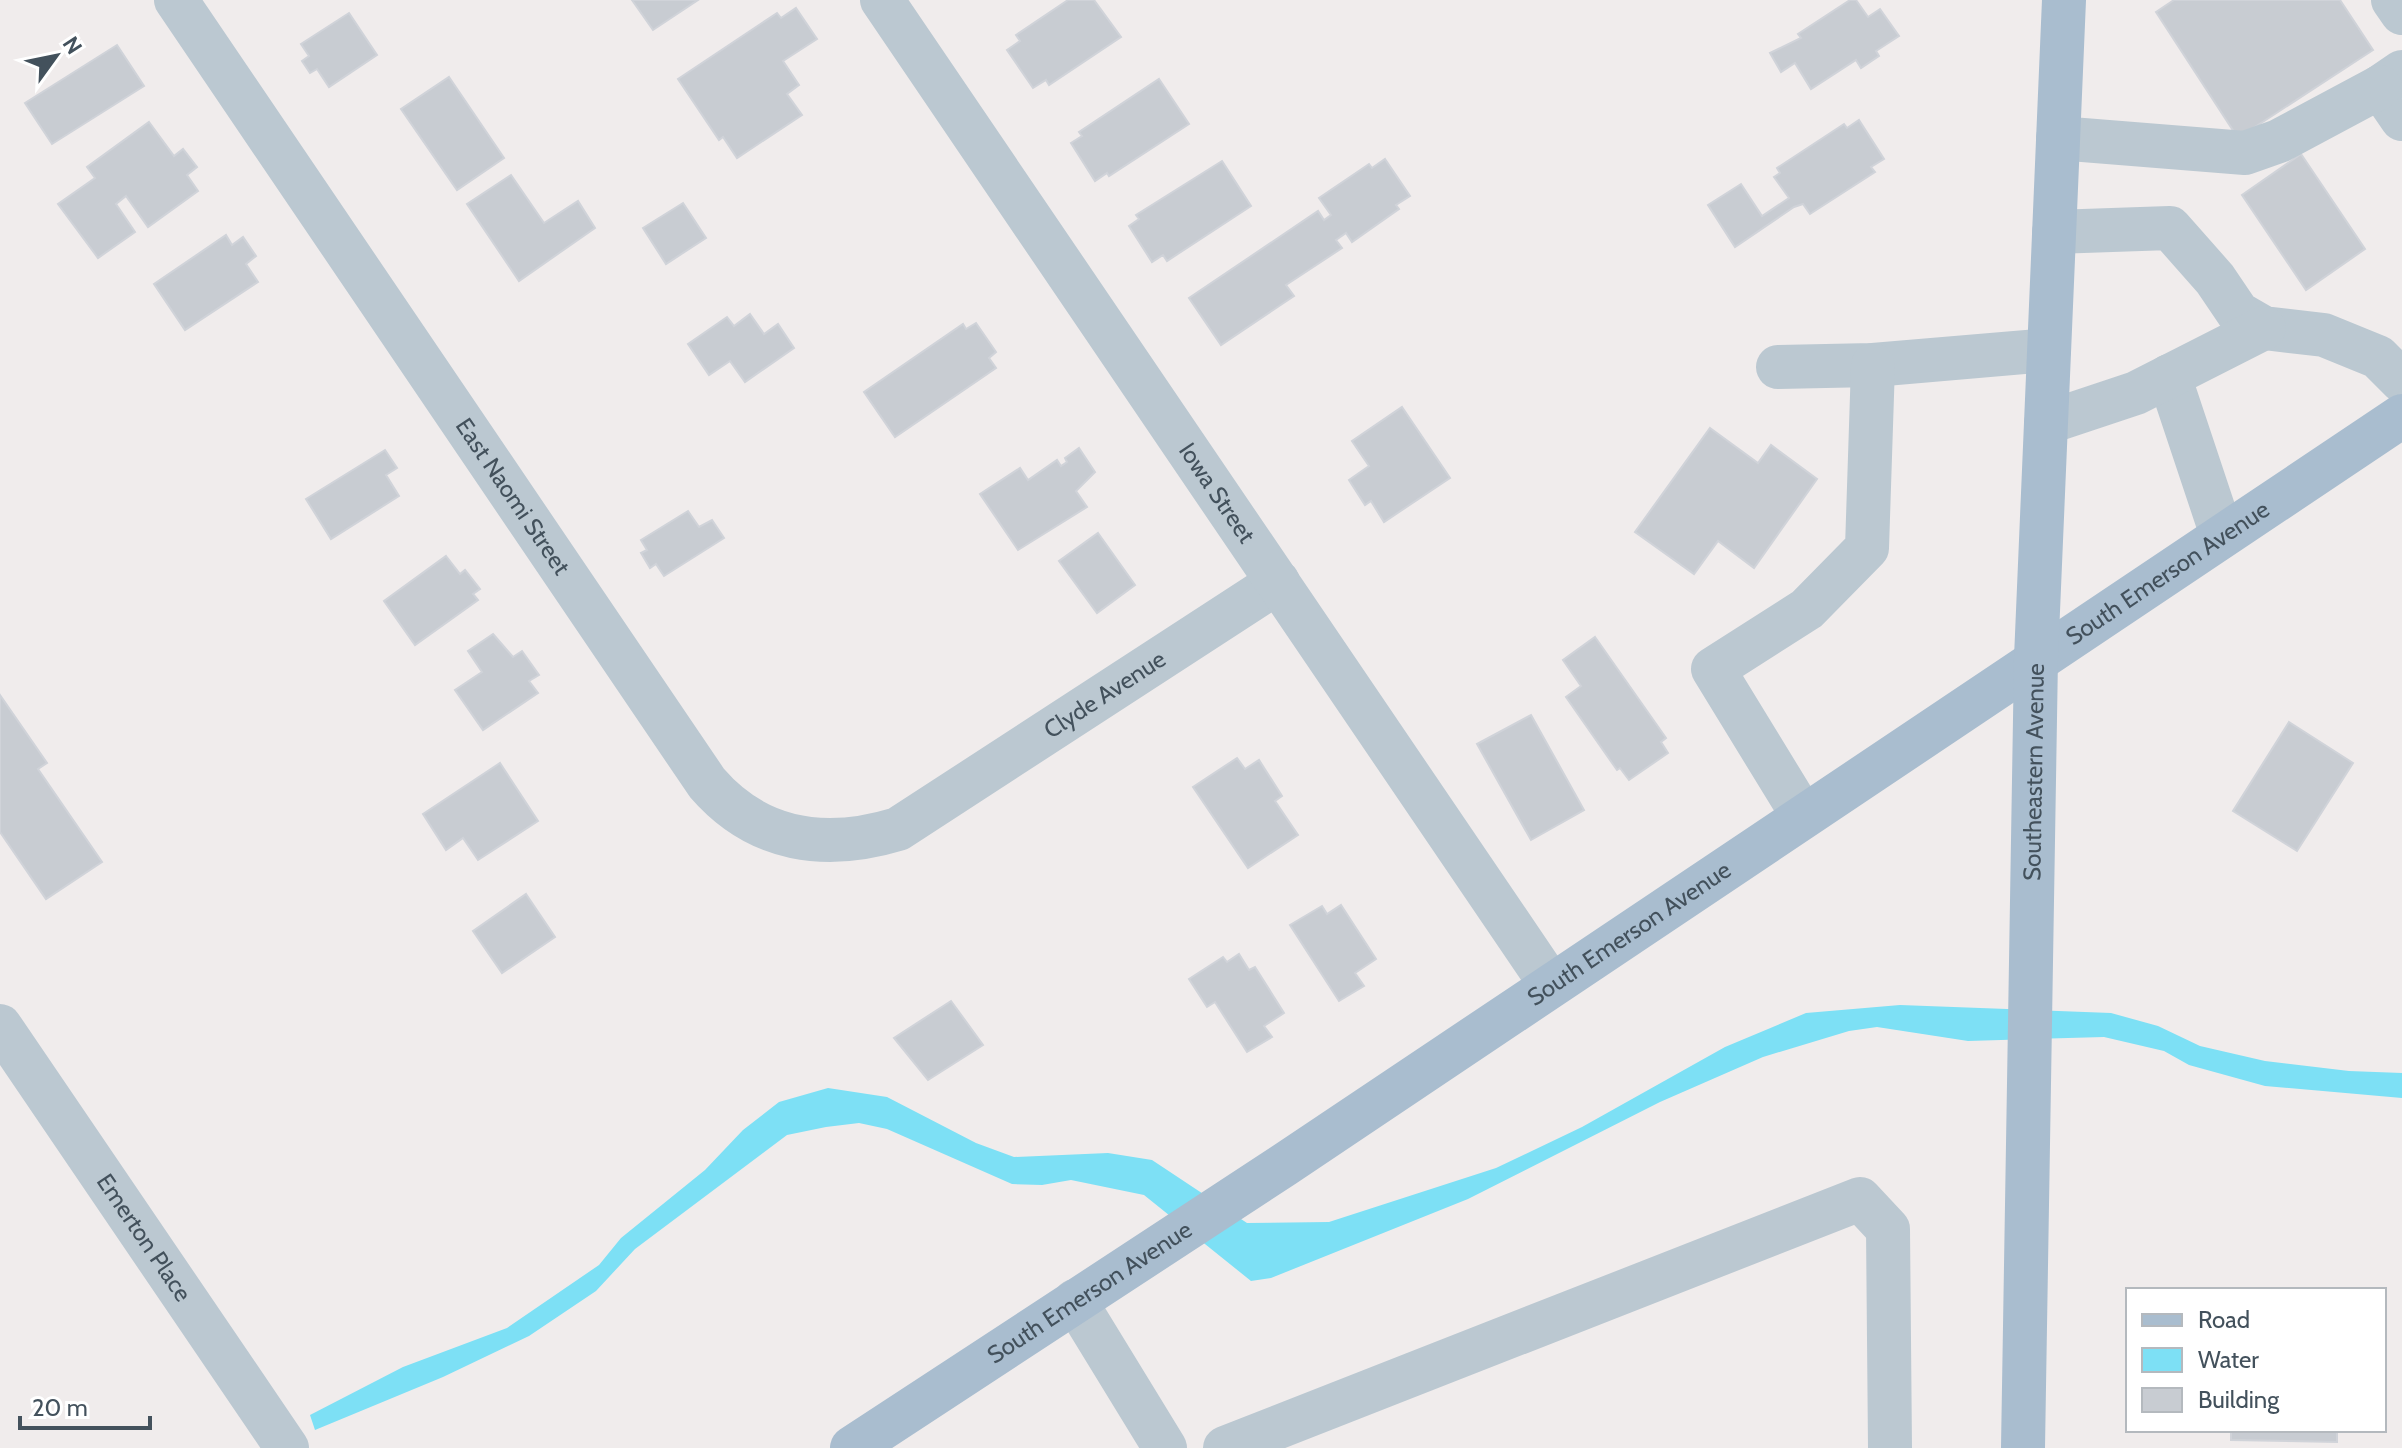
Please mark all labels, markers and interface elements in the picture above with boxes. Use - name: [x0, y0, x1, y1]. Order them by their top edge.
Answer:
- north arrow: [16, 16, 96, 96]
- text: N: [57, 32, 88, 59]
- street label: East Naomi Street: [450, 412, 577, 580]
- street label: Iowa Street: [1173, 437, 1262, 548]
- street label: South Emerson Avenue: [2060, 494, 2274, 651]
- street label: Clyde Avenue: [1038, 644, 1171, 744]
- street label: Southeastern Avenue: [2017, 663, 2050, 881]
- street label: South Emerson Avenue: [1522, 855, 1736, 1012]
- street label: Emerton Place: [91, 1168, 198, 1307]
- street label: South Emerson Avenue: [982, 1214, 1197, 1369]
- legend: [2126, 1288, 2386, 1432]
- text: Road: [2198, 1305, 2250, 1334]
- text: Water: [2198, 1345, 2259, 1374]
- scale bar: [20, 1380, 150, 1430]
- text: Building: [2198, 1385, 2280, 1414]
- text: 20 m: [32, 1393, 88, 1422]

